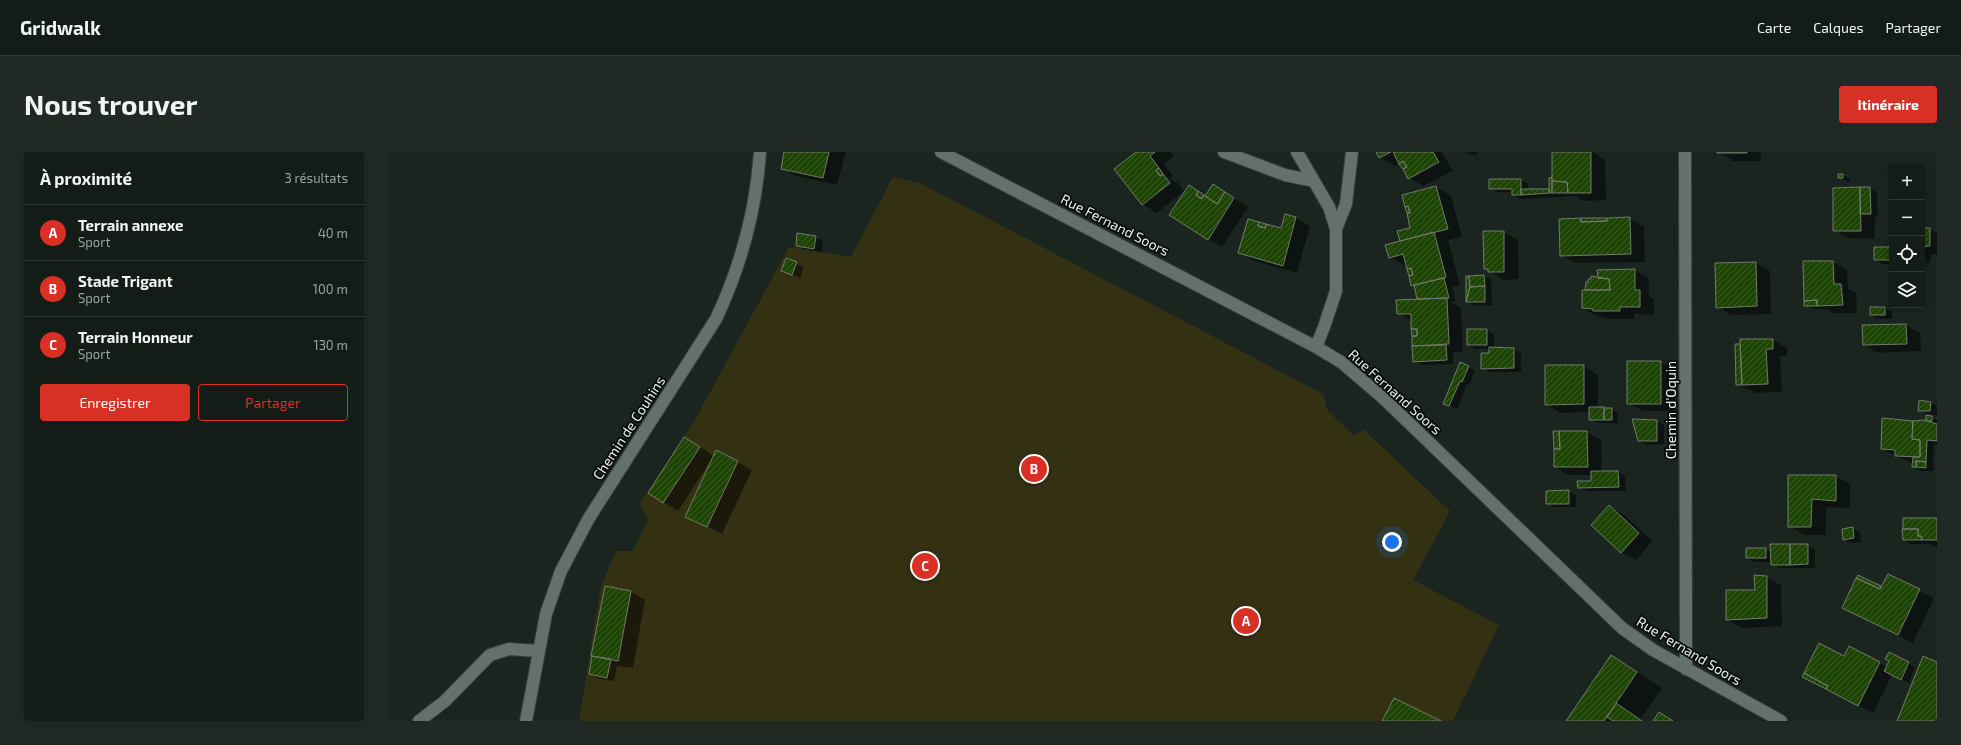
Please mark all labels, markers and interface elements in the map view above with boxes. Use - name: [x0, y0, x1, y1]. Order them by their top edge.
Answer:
- text: Gridwalk: [20, 16, 101, 39]
- text: Carte: [1757, 19, 1791, 36]
- text: Calques: [1813, 19, 1864, 36]
- text: Partager: [1886, 19, 1941, 36]
- button: Itinéraire: [1839, 86, 1937, 123]
- text: Nous trouver: [24, 87, 197, 121]
- map controls: [1889, 164, 1925, 308]
- button: +: [1889, 164, 1925, 200]
- text: À proximité: [40, 168, 132, 188]
- text: 3 résultats: [284, 170, 348, 186]
- street label: Rue Fernand Soors: [1058, 190, 1172, 259]
- button: −: [1889, 200, 1925, 236]
- text: Terrain annexe: [78, 216, 183, 234]
- text: A: [49, 225, 57, 241]
- text: 40 m: [318, 225, 348, 241]
- text: Sport: [78, 234, 110, 250]
- button: locate: [1889, 236, 1925, 272]
- text: Stade Trigant: [78, 272, 173, 290]
- button: layers: [1889, 272, 1925, 308]
- text: B: [49, 281, 57, 297]
- text: 100 m: [313, 281, 348, 297]
- text: Sport: [78, 290, 110, 306]
- text: Terrain Honneur: [78, 328, 193, 346]
- text: C: [49, 337, 57, 353]
- text: 130 m: [313, 337, 348, 353]
- street label: Rue Fernand Soors: [1345, 345, 1445, 438]
- text: Sport: [78, 346, 110, 362]
- street label: Chemin d'Oquin: [1662, 361, 1679, 459]
- street label: Chemin de Couhins: [589, 373, 668, 483]
- button: Enregistrer: [40, 384, 190, 421]
- button: Partager: [198, 384, 348, 421]
- pin: B: [1021, 454, 1047, 484]
- your location: [1382, 532, 1402, 552]
- pin: C: [912, 551, 938, 581]
- pin: A: [1233, 606, 1259, 636]
- street label: Rue Fernand Soors: [1634, 613, 1745, 689]

